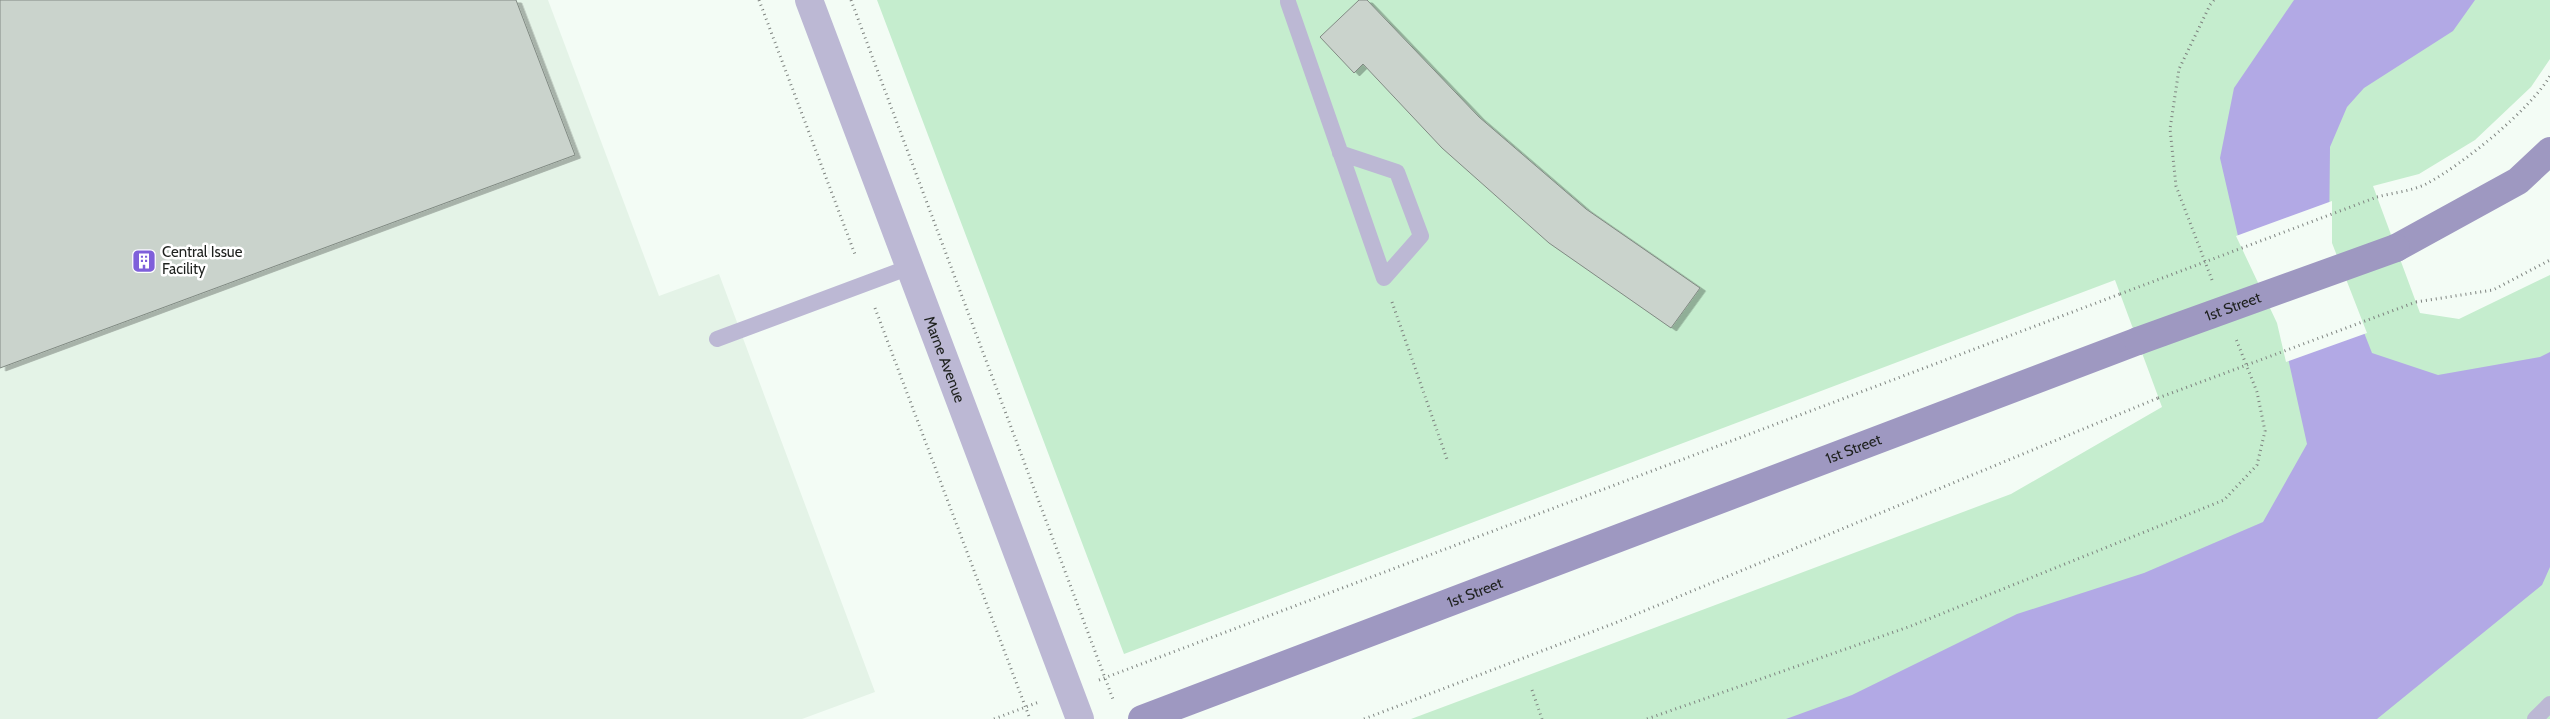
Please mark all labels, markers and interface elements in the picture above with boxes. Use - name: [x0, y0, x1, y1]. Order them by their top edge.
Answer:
- place label: Central Issue Facility: [162, 243, 243, 278]
- building icon: Central Issue Facility: [131, 248, 157, 274]
- street label: 1st Street: [2203, 288, 2263, 325]
- street label: Marne Avenue: [920, 314, 969, 405]
- street label: 1st Street: [1823, 430, 1884, 468]
- street label: 1st Street: [1444, 574, 1505, 611]

